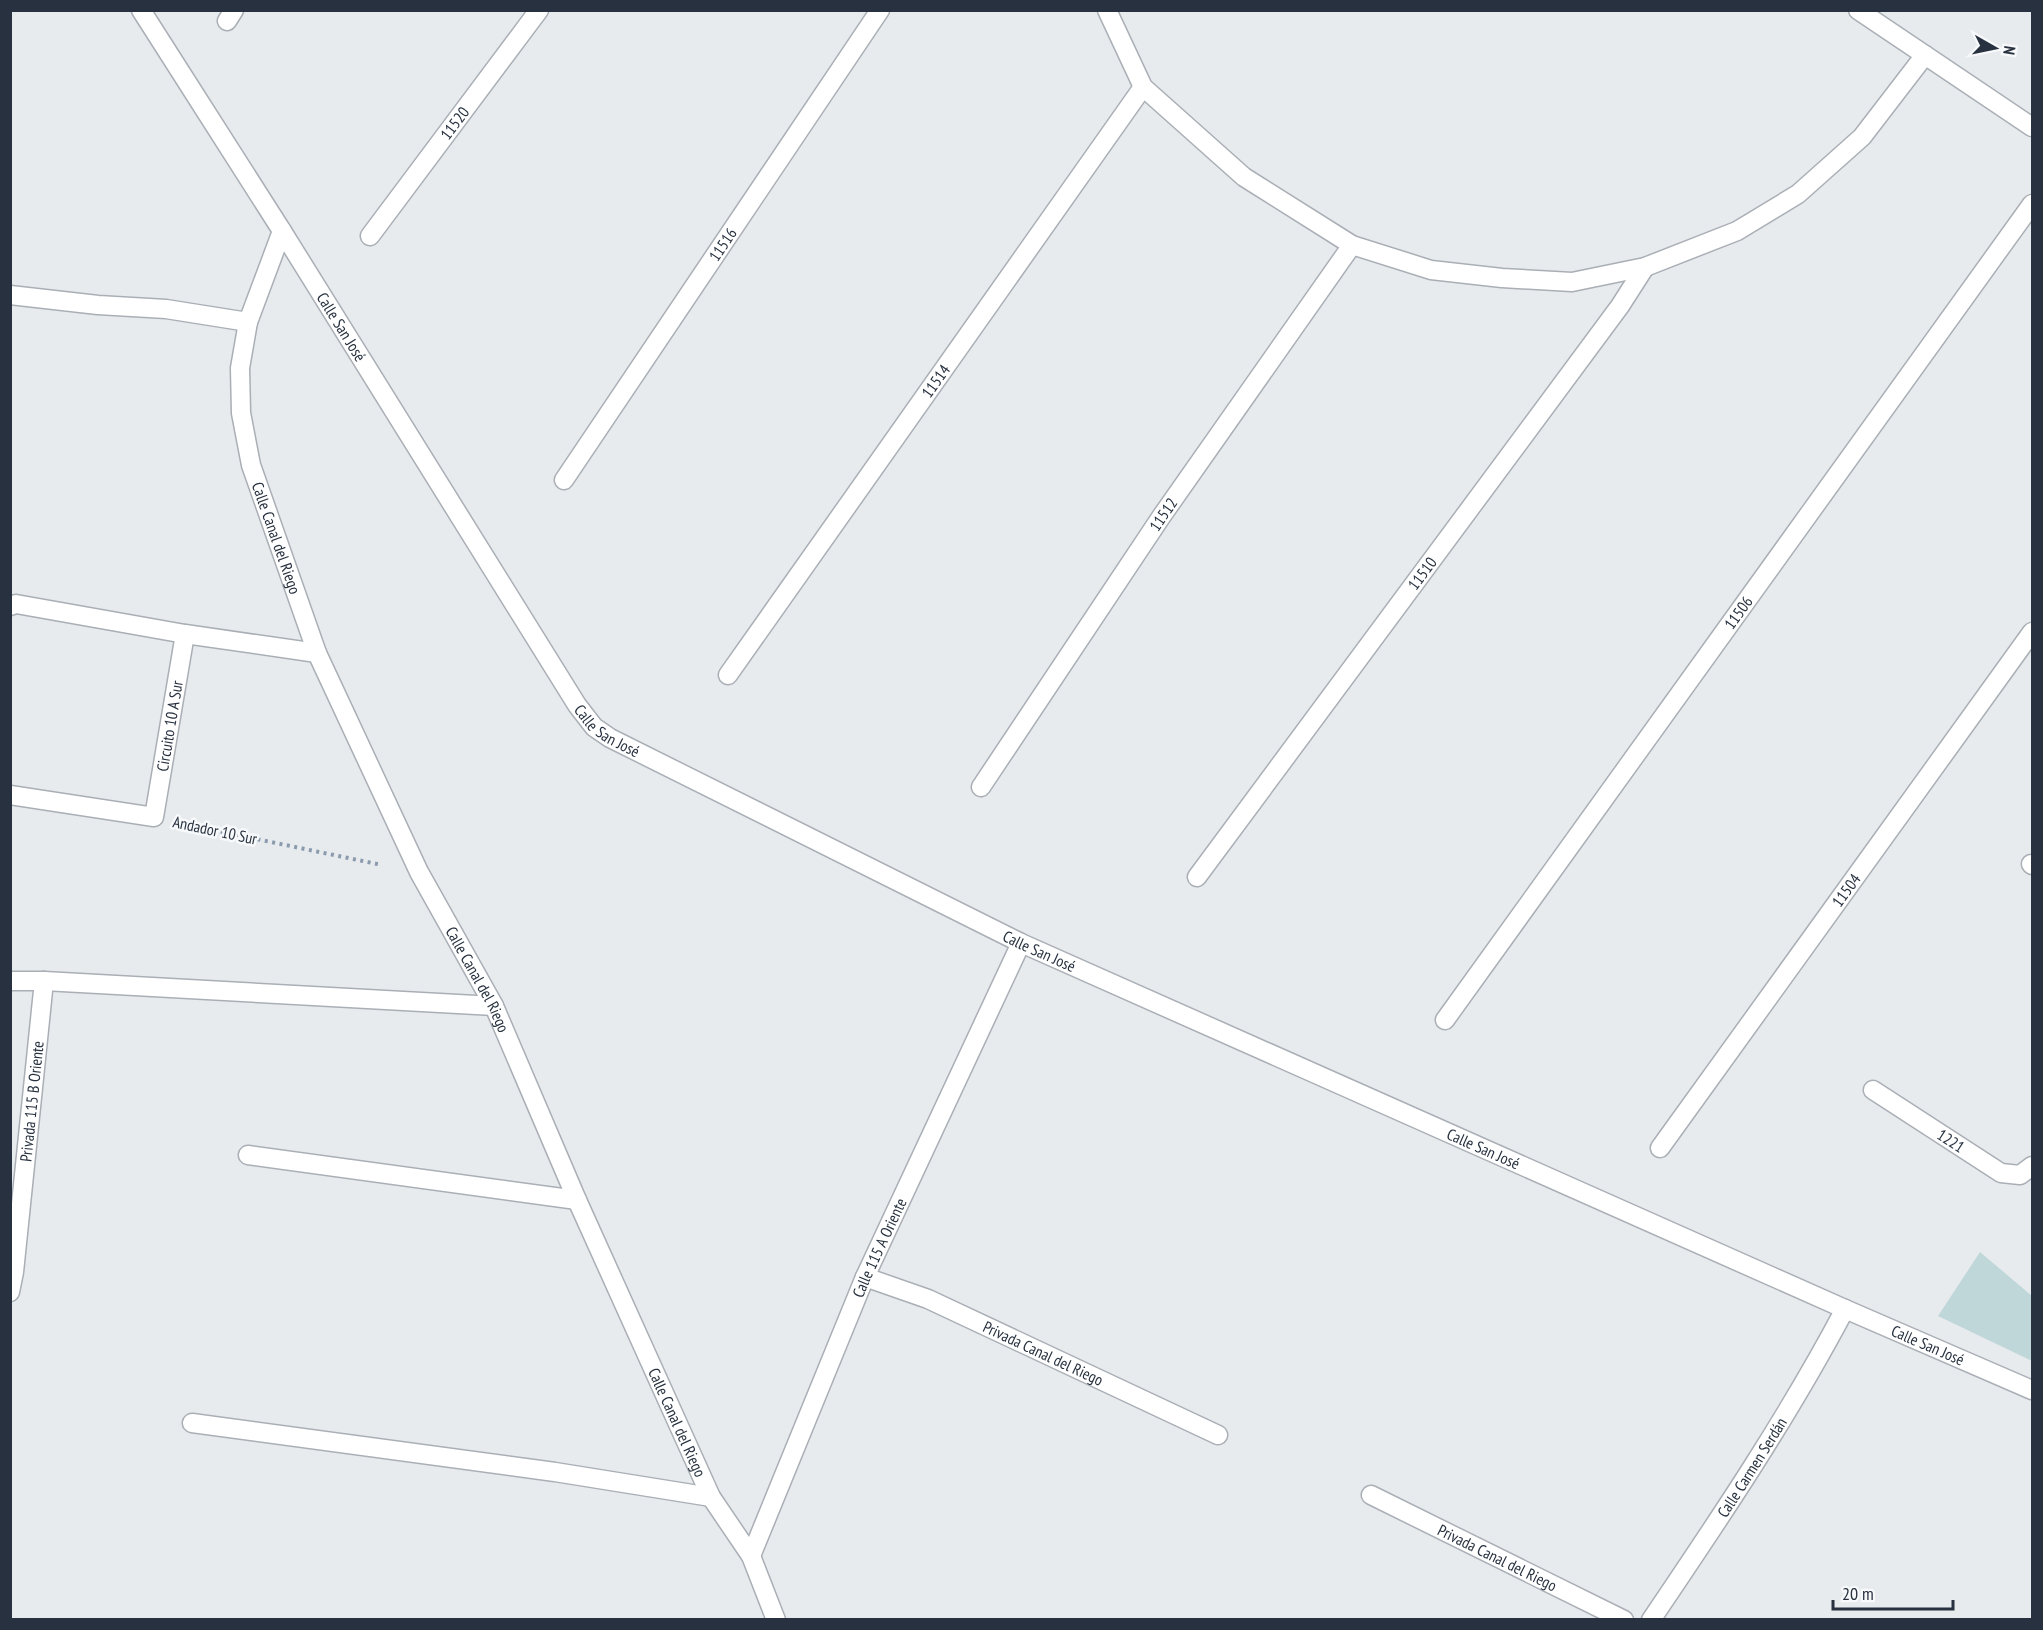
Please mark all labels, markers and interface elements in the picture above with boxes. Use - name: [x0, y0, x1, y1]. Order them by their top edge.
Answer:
- north arrow: [1965, 18, 2025, 78]
- text: N: [1999, 45, 2020, 56]
- street label: 11520: [436, 103, 473, 143]
- street label: 11516: [704, 224, 741, 265]
- street label: Calle San José: [313, 289, 371, 365]
- street label: 11514: [917, 360, 954, 401]
- street label: Calle Canal del Riego: [248, 479, 306, 597]
- street label: 11512: [1145, 494, 1182, 535]
- street label: 11510: [1403, 553, 1441, 594]
- street label: 11506: [1720, 592, 1757, 633]
- street label: Circuito 10 A Sur: [152, 678, 187, 773]
- street label: Calle San José: [570, 700, 643, 761]
- street label: Andador 10 Sur: [171, 811, 259, 849]
- street label: 11504: [1827, 870, 1865, 911]
- street label: Calle Canal del Riego: [441, 923, 514, 1035]
- street label: Calle San José: [1000, 926, 1079, 976]
- street label: Privada 115 B Oriente: [15, 1040, 48, 1163]
- street label: Calle San José: [1444, 1124, 1523, 1173]
- street label: 1221: [1934, 1124, 1969, 1157]
- street label: Calle 115 A Oriente: [848, 1195, 911, 1300]
- street label: Privada Canal del Riego: [980, 1316, 1107, 1390]
- street label: Calle San José: [1888, 1320, 1968, 1370]
- street label: Calle Canal del Riego: [644, 1365, 711, 1480]
- street label: Calle Carmen Serdán: [1713, 1414, 1791, 1521]
- street label: Privada Canal del Riego: [1435, 1520, 1560, 1595]
- scale bar: [1833, 1573, 1953, 1611]
- text: 20 m: [1842, 1582, 1874, 1605]

